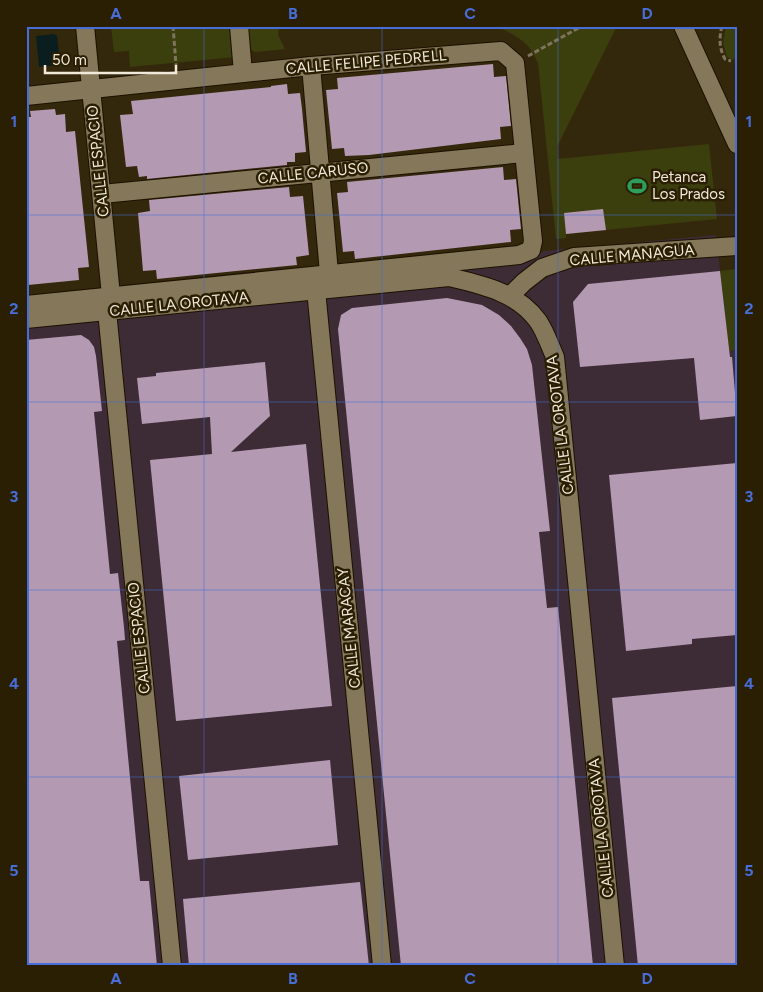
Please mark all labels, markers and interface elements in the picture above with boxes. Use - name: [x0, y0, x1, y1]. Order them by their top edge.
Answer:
- text: A: [110, 4, 122, 23]
- text: B: [288, 4, 298, 23]
- text: C: [464, 4, 476, 23]
- text: D: [641, 4, 653, 23]
- scale bar: [45, 42, 176, 74]
- street label: CALLE FELIPE PEDRELL: [285, 46, 447, 78]
- text: 50 m: [52, 51, 87, 69]
- street label: CALLE ESPACIO: [83, 104, 113, 218]
- text: 1: [11, 112, 17, 131]
- text: 1: [746, 112, 752, 131]
- street label: CALLE CARUSO: [257, 158, 369, 188]
- place label: Petanca Los Prados: [652, 168, 725, 203]
- sports icon: Petanca Los Prados: [626, 175, 648, 197]
- street label: CALLE MANAGUA: [569, 241, 695, 269]
- street label: CALLE LA OROTAVA: [108, 288, 250, 320]
- text: 2: [9, 299, 19, 318]
- text: 2: [744, 299, 754, 318]
- street label: CALLE LA OROTAVA: [543, 354, 577, 496]
- text: 3: [10, 487, 19, 506]
- text: 3: [745, 487, 754, 506]
- street label: CALLE MARACAY: [334, 567, 364, 689]
- street label: CALLE ESPACIO: [124, 581, 154, 695]
- text: 4: [9, 674, 19, 693]
- text: 4: [744, 674, 754, 693]
- street label: CALLE LA OROTAVA: [585, 757, 617, 899]
- text: 5: [9, 861, 19, 880]
- text: 5: [744, 861, 754, 880]
- text: A: [110, 969, 122, 988]
- text: B: [288, 969, 298, 988]
- text: C: [464, 969, 476, 988]
- text: D: [641, 969, 653, 988]

